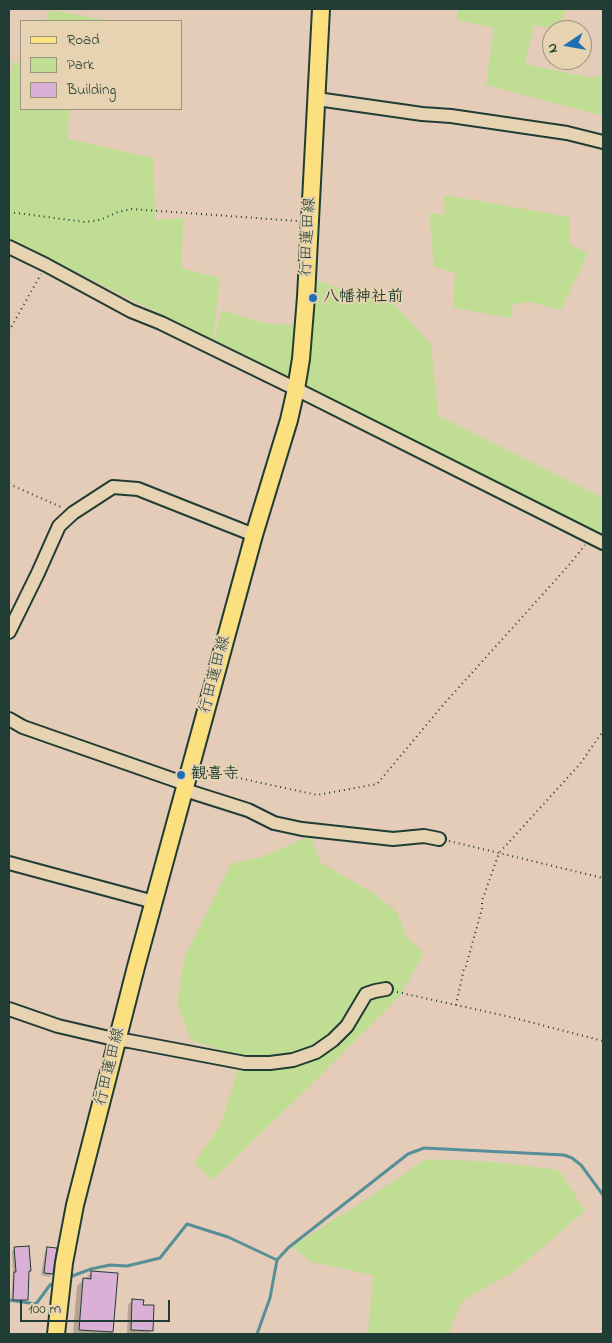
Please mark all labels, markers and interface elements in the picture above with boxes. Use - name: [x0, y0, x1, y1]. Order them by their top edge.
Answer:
- legend: [20, 20, 182, 110]
- north arrow: [542, 20, 592, 70]
- text: Road: [67, 29, 100, 51]
- text: N: [542, 41, 564, 55]
- text: Park: [67, 54, 94, 76]
- text: Building: [67, 79, 116, 101]
- street label: 行田蓮田線: [297, 197, 321, 277]
- place label: 八幡神社前: [323, 288, 403, 308]
- marker: 八幡神社前: [307, 292, 319, 304]
- street label: 行田蓮田線: [196, 634, 236, 716]
- place label: 観喜寺: [191, 765, 239, 785]
- marker: 観喜寺: [175, 769, 187, 781]
- street label: 行田蓮田線: [92, 1026, 130, 1108]
- scale bar: [22, 1290, 172, 1322]
- text: 100 m: [28, 1298, 61, 1320]

